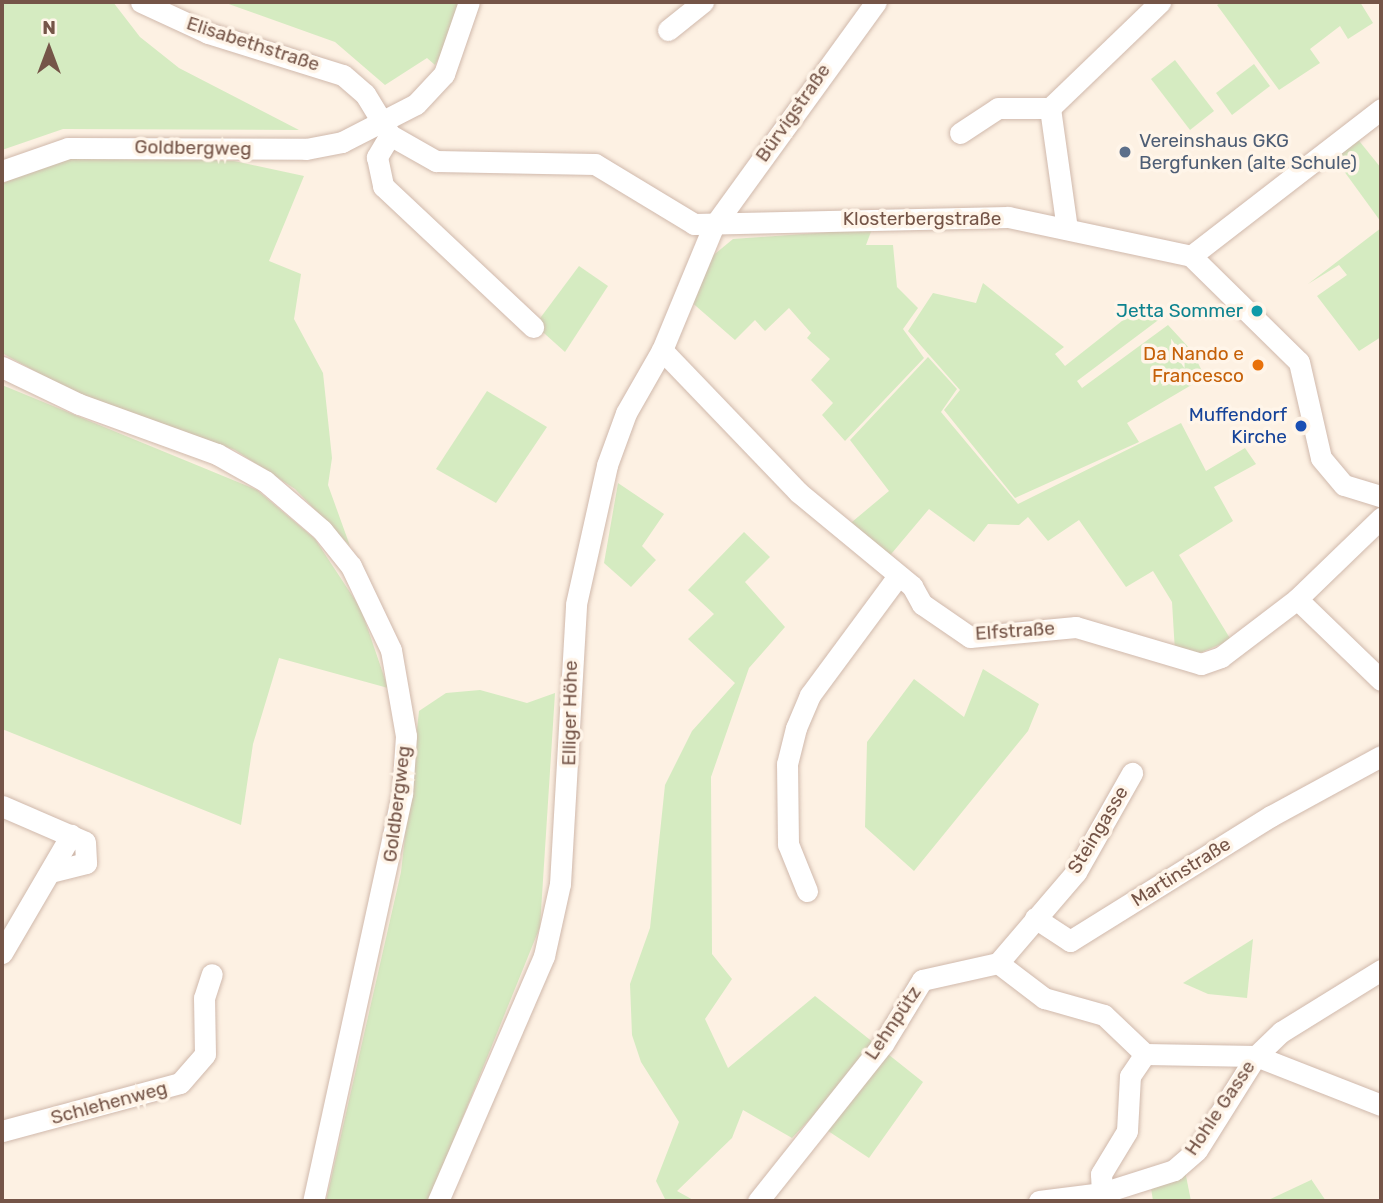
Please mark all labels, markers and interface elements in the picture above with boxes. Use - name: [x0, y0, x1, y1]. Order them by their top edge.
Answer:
- street label: Elisabethstraße: [184, 12, 322, 76]
- north arrow: [14, 14, 84, 84]
- text: N: [42, 16, 56, 39]
- street label: Bürvigstraße: [751, 60, 835, 166]
- place label: Vereinshaus GKG Bergfunken (alte Schule): [1139, 130, 1357, 174]
- street label: Goldbergweg: [134, 136, 252, 160]
- marker: Vereinshaus GKG Bergfunken (alte Schule): [1117, 144, 1133, 160]
- street label: Klosterbergstraße: [843, 208, 1001, 230]
- place label: Jetta Sommer: [1116, 300, 1243, 322]
- marker: Jetta Sommer: [1249, 303, 1265, 319]
- place label: Da Nando e Francesco: [1143, 343, 1244, 387]
- marker: Da Nando e Francesco: [1250, 357, 1266, 373]
- place label: Muffendorf Kirche: [1189, 404, 1287, 448]
- marker: Muffendorf Kirche: [1293, 418, 1309, 434]
- street label: Elfstraße: [974, 617, 1056, 645]
- street label: Elliger Höhe: [558, 660, 582, 766]
- street label: Goldbergweg: [379, 745, 415, 863]
- street label: Steingasse: [1063, 782, 1133, 878]
- street label: Martinstraße: [1127, 832, 1235, 912]
- street label: Lehnpütz: [860, 982, 926, 1064]
- street label: Hohle Gasse: [1180, 1056, 1260, 1160]
- street label: Schlehenweg: [48, 1076, 170, 1130]

